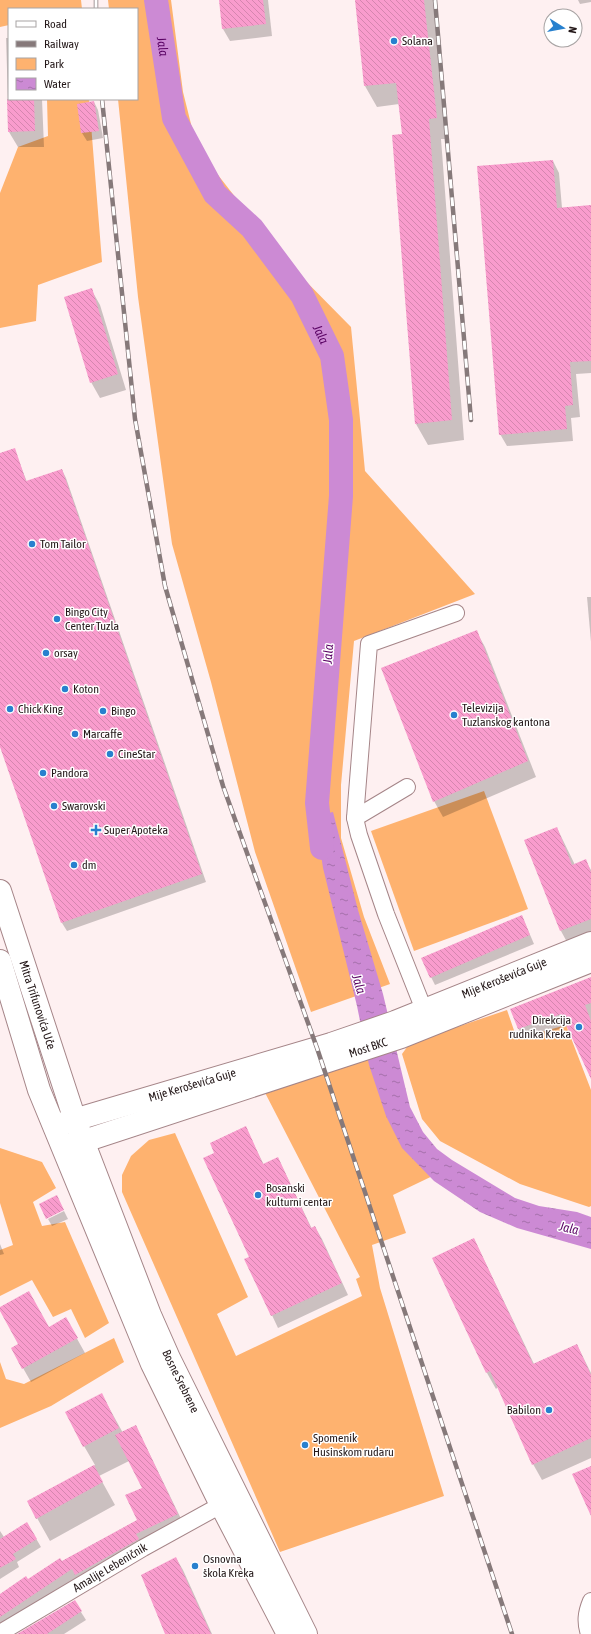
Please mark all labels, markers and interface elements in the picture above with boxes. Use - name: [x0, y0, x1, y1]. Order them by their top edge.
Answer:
- legend: [8, 8, 138, 100]
- north arrow: [543, 8, 583, 48]
- text: Road: [44, 17, 67, 31]
- text: N: [566, 26, 579, 34]
- place label: Solana: [402, 34, 433, 48]
- water label: Jala: [154, 35, 172, 57]
- marker: Solana: [389, 36, 399, 46]
- text: Railway: [44, 37, 79, 51]
- text: Park: [44, 57, 65, 71]
- text: Water: [44, 77, 71, 91]
- water label: Jala: [310, 321, 332, 346]
- place label: Tom Tailor: [40, 537, 86, 551]
- marker: Tom Tailor: [27, 539, 37, 549]
- place label: Bingo City Center Tuzla: [65, 605, 119, 633]
- marker: Bingo City Center Tuzla: [52, 614, 62, 624]
- water label: Jala: [320, 644, 336, 665]
- place label: orsay: [54, 646, 78, 660]
- marker: orsay: [41, 648, 51, 658]
- place label: Koton: [73, 682, 99, 696]
- marker: Koton: [60, 684, 70, 694]
- place label: Televizija Tuzlanskog kantona: [462, 701, 550, 729]
- place label: Chick King: [18, 702, 64, 716]
- marker: Chick King: [5, 704, 15, 714]
- place label: Bingo: [111, 704, 136, 718]
- marker: Bingo: [98, 706, 108, 716]
- marker: Televizija Tuzlanskog kantona: [449, 710, 459, 720]
- place label: Marcaffe: [83, 727, 122, 741]
- marker: Marcaffe: [70, 729, 80, 739]
- place label: CineStar: [118, 747, 156, 761]
- marker: CineStar: [105, 749, 115, 759]
- place label: Pandora: [51, 766, 88, 780]
- marker: Pandora: [38, 768, 48, 778]
- place label: Swarovski: [62, 799, 105, 813]
- marker: Swarovski: [49, 801, 59, 811]
- place label: Super Apoteka: [104, 823, 168, 837]
- marker: Super Apoteka: [91, 825, 101, 835]
- place label: dm: [82, 858, 96, 872]
- marker: dm: [69, 860, 79, 870]
- street label: Mije Keroševića Guje: [460, 955, 549, 1001]
- street label: Mitra Trifunovića Uče: [16, 959, 58, 1051]
- water label: Jala: [349, 972, 369, 996]
- place label: Direkcija rudnika Kreka: [509, 1013, 571, 1041]
- marker: Direkcija rudnika Kreka: [574, 1022, 584, 1032]
- street label: Most BKC: [347, 1035, 390, 1061]
- street label: Mije Keroševića Guje: [147, 1066, 238, 1105]
- place label: Bosanski kulturni centar: [266, 1181, 332, 1209]
- marker: Bosanski kulturni centar: [253, 1190, 263, 1200]
- water label: Jala: [557, 1218, 580, 1238]
- street label: Bosne Srebrene: [159, 1348, 202, 1415]
- place label: Babilon: [507, 1403, 541, 1417]
- marker: Babilon: [544, 1405, 554, 1415]
- place label: Spomenik Husinskom rudaru: [313, 1431, 394, 1459]
- marker: Spomenik Husinskom rudaru: [300, 1440, 310, 1450]
- street label: Amalije Lebeničnik: [70, 1540, 150, 1595]
- place label: Osnovna škola Kreka: [203, 1552, 254, 1580]
- marker: Osnovna škola Kreka: [190, 1561, 200, 1571]

